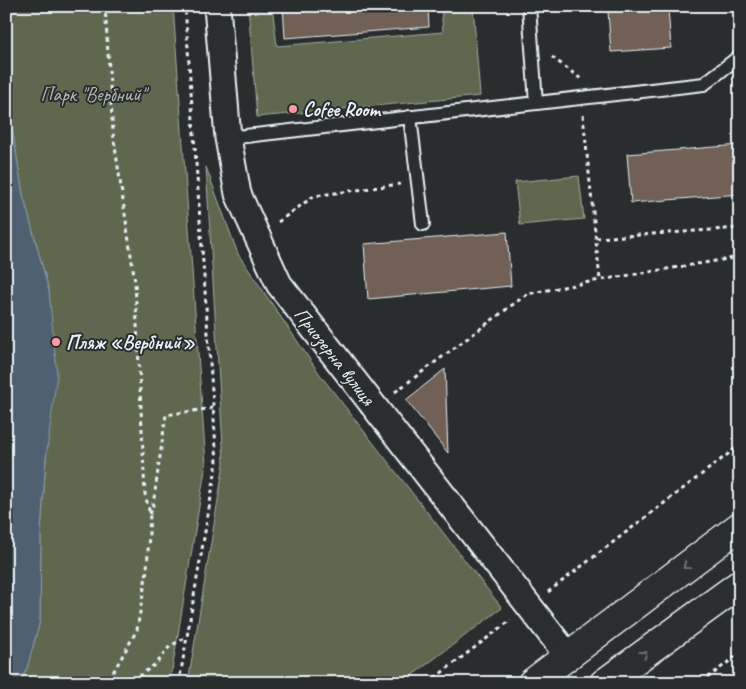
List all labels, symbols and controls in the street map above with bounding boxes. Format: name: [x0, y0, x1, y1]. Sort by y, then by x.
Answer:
park label: Парк "Вербний": [40, 82, 150, 107]
place label: Cofee Room: [303, 97, 381, 122]
marker: Cofee Room: [287, 103, 299, 115]
street label: Приозерна вулиця: [289, 302, 381, 411]
place label: Пляж «Вербний»: [66, 330, 196, 355]
marker: Пляж «Вербний»: [50, 336, 62, 348]
one-way arrow: [683, 561, 692, 569]
one-way arrow: [638, 651, 648, 660]

